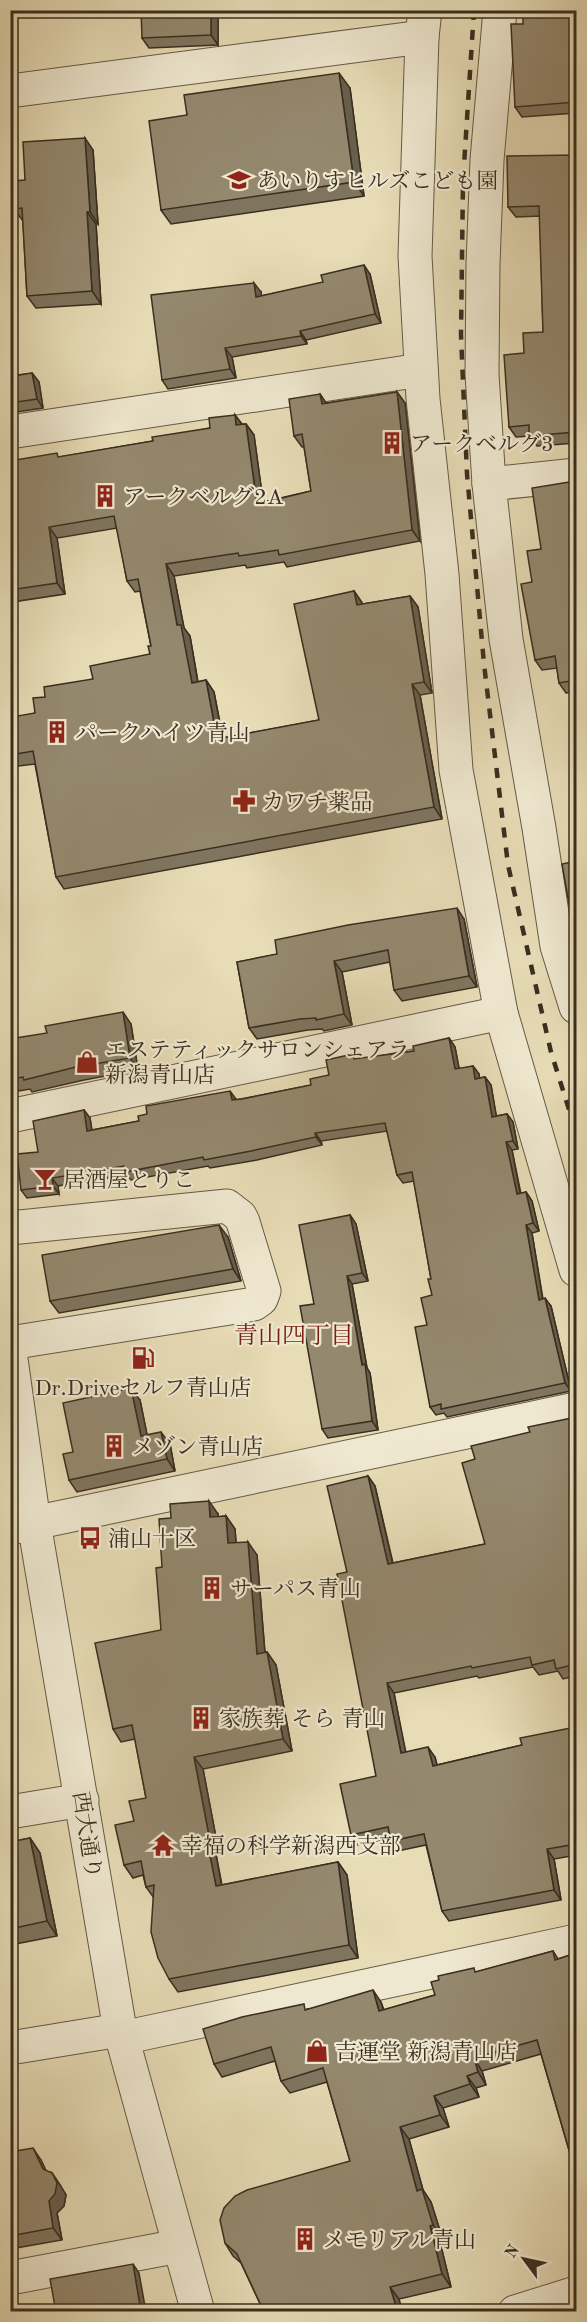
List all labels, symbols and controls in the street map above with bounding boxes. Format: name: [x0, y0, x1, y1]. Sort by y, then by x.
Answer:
school or university icon: あいりすヒルズこども園: [226, 167, 252, 193]
place label: あいりすヒルズこども園: [257, 169, 498, 193]
building icon: アークベルグ3: [379, 430, 405, 456]
place label: アークベルグ3: [410, 433, 554, 456]
building icon: アークベルグ2A: [92, 483, 118, 509]
place label: アークベルグ2A: [123, 486, 284, 509]
building icon: パークハイツ青山: [44, 719, 70, 745]
place label: パークハイツ青山: [75, 721, 250, 745]
pharmacy icon: カワチ薬品: [231, 788, 257, 814]
place label: カワチ薬品: [262, 790, 372, 814]
place label: エステティックサロンシェアラ 新潟青山店: [105, 1040, 410, 1087]
shop icon: エステティックサロンシェアラ 新潟青山店: [74, 1049, 100, 1075]
bar icon: 居酒屋とりこ: [32, 1166, 58, 1192]
place label: 居酒屋とりこ: [63, 1168, 195, 1192]
district label: 青山四丁目: [234, 1322, 354, 1349]
fuel station icon: Dr.Driveセルフ青山店: [130, 1345, 156, 1371]
place label: Dr.Driveセルフ青山店: [34, 1376, 252, 1400]
building icon: メゾン青山店: [101, 1433, 127, 1459]
place label: メゾン青山店: [132, 1435, 263, 1459]
bus stop icon: 浦山十区: [77, 1525, 103, 1551]
place label: 浦山十区: [108, 1527, 196, 1551]
building icon: サーパス青山: [199, 1575, 225, 1601]
place label: サーパス青山: [230, 1577, 361, 1601]
building icon: 家族葬 そら 青山: [188, 1705, 214, 1731]
place label: 家族葬 そら 青山: [219, 1707, 385, 1731]
street label: 西大通り: [68, 1790, 106, 1880]
temple icon: 幸福の科学新潟西支部: [150, 1832, 176, 1858]
place label: 幸福の科学新潟西支部: [181, 1834, 401, 1858]
shop icon: 吉運堂 新潟青山店: [304, 2038, 330, 2064]
place label: 吉運堂 新潟青山店: [335, 2040, 517, 2064]
building icon: メモリアル青山: [292, 2226, 318, 2252]
place label: メモリアル青山: [323, 2228, 476, 2252]
north arrow: [494, 2229, 554, 2289]
text: N: [503, 2242, 524, 2261]

